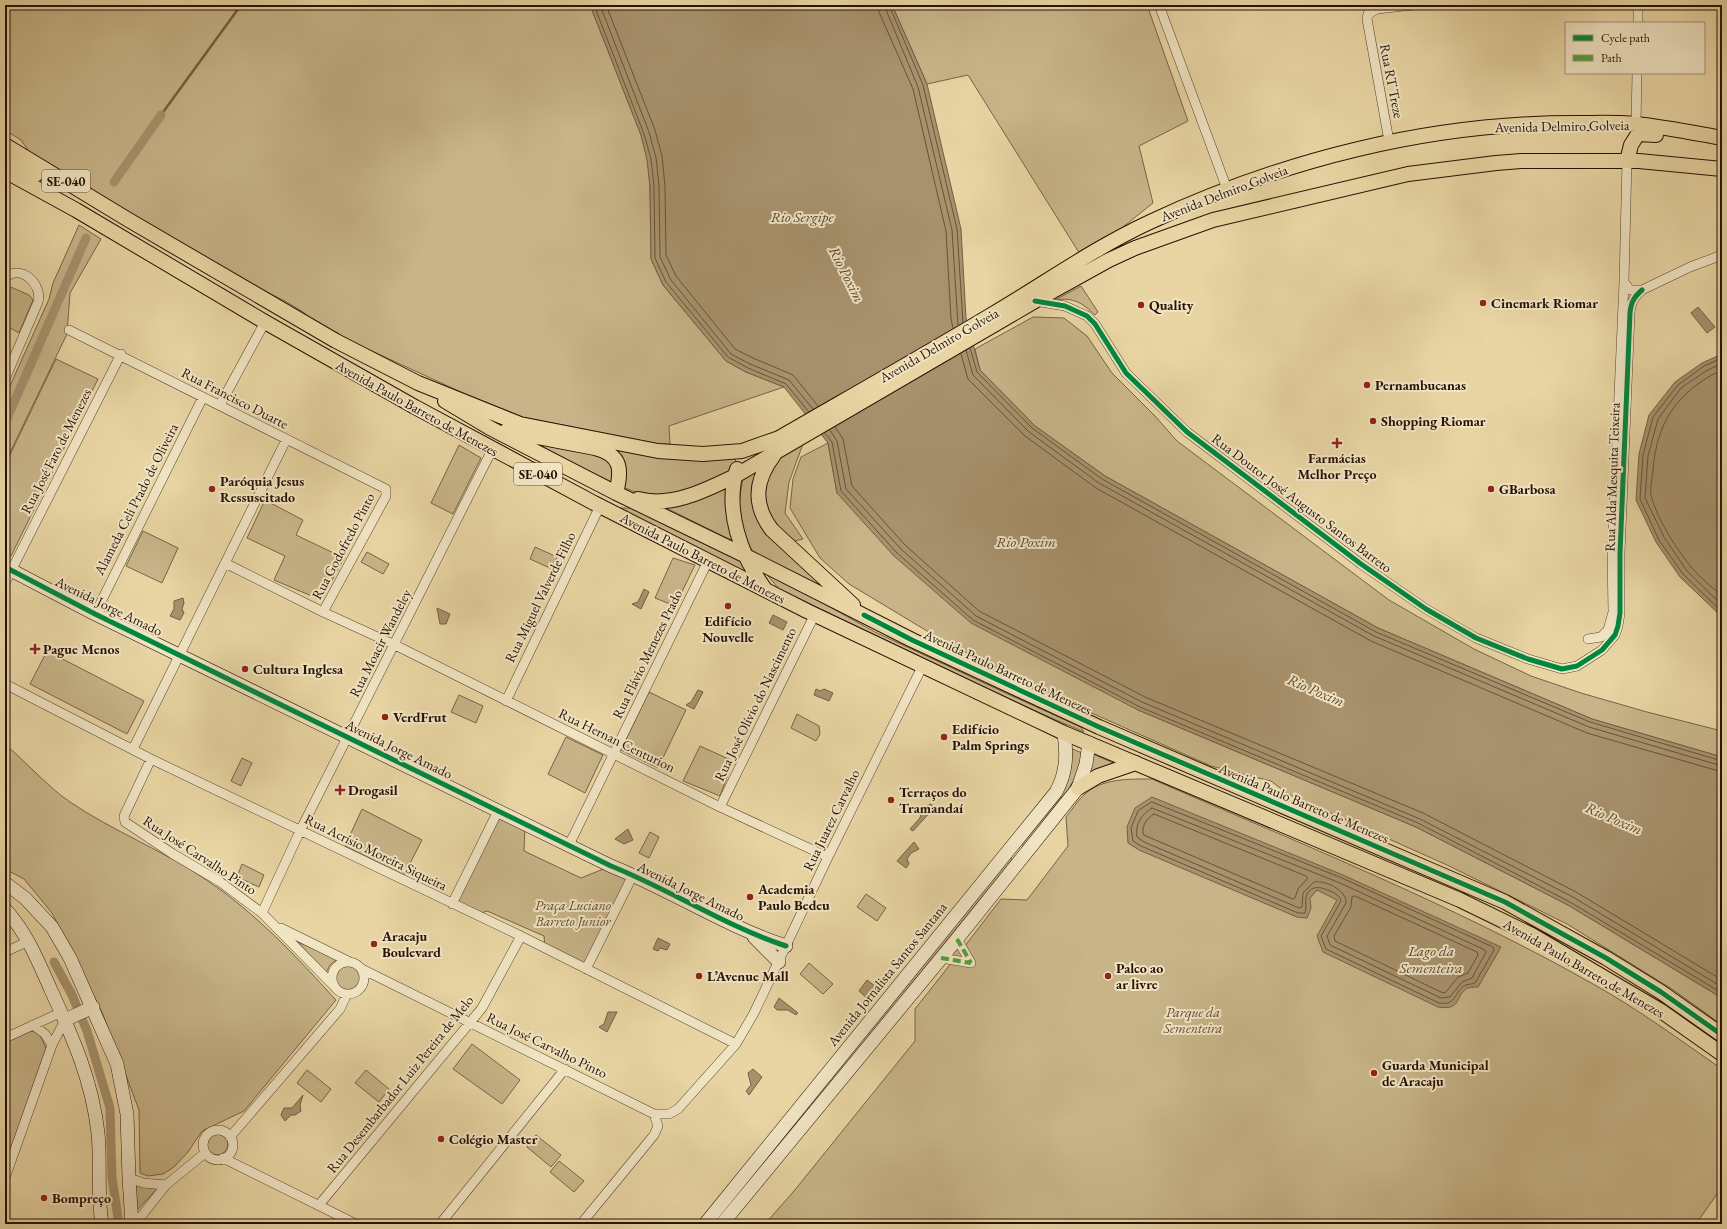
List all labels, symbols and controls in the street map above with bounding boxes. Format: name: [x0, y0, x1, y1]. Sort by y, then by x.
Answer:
legend: [1565, 22, 1705, 74]
text: Cycle path: [1601, 30, 1650, 46]
street label: Rua RT Treze: [1376, 42, 1408, 120]
text: Path: [1601, 50, 1622, 66]
street label: Avenida Delmiro Golveia: [1493, 116, 1630, 136]
street label: Avenida Delmiro Golveia: [1157, 160, 1291, 226]
road number: SE-040: [42, 170, 90, 192]
water label: Rio Sergipe: [770, 207, 834, 226]
water label: Rio Poxim: [825, 243, 869, 305]
place label: Cinemark Riomar: [1491, 294, 1598, 312]
place label: Quality: [1149, 296, 1194, 314]
marker: Cinemark Riomar: [1478, 298, 1488, 308]
marker: Quality: [1136, 300, 1146, 310]
street label: Avenida Delmiro Golveia: [875, 303, 1002, 387]
street label: Avenida Paulo Barreto de Menezes: [332, 355, 502, 461]
street label: Rua Francisco Duarte: [179, 363, 292, 433]
place label: Pernambucanas: [1375, 376, 1466, 394]
marker: Pernambucanas: [1362, 380, 1372, 390]
street label: Rua José Faro de Menezes: [17, 385, 96, 517]
street label: Rua Alda Mesquita Teixeira: [1600, 402, 1624, 552]
place label: Shopping Riomar: [1381, 412, 1486, 430]
marker: Shopping Riomar: [1368, 416, 1378, 426]
street label: Alameda Celi Prado de Oliveira: [89, 420, 182, 579]
street label: Rua Doutor José Augusto Santos Barreto: [1208, 429, 1396, 577]
marker: Farmácias Melhor Preço: [1332, 438, 1342, 448]
place label: Farmácias Melhor Preço: [1297, 449, 1377, 483]
road number: SE-040: [514, 463, 562, 485]
place label: Paróquia Jesus Ressuscitado: [220, 472, 304, 506]
place label: GBarbosa: [1499, 480, 1556, 498]
marker: Paróquia Jesus Ressuscitado: [207, 484, 217, 494]
marker: GBarbosa: [1486, 484, 1496, 494]
street label: Rua Godofredo Pinto: [307, 490, 379, 602]
street label: Avenida Paulo Barreto de Menezes: [616, 508, 789, 608]
street label: Rua Miguel Valverde Filho: [501, 529, 580, 665]
water label: Rio Poxim: [996, 532, 1056, 551]
street label: Avenida Jorge Amado: [52, 572, 166, 640]
street label: Rua Moacir Wandeley: [345, 585, 415, 700]
street label: Rua Flávio Menezes Prado: [608, 586, 686, 722]
marker: Edifício Nouvelle: [723, 601, 733, 611]
place label: Edifício Nouvelle: [702, 612, 754, 646]
street label: Rua José Olívio do Nascimento: [710, 624, 800, 784]
street label: Avenida Paulo Barreto de Menezes: [920, 625, 1095, 719]
place label: Pague Menos: [43, 640, 120, 658]
marker: Pague Menos: [30, 644, 40, 654]
place label: Cultura Inglesa: [253, 660, 344, 678]
marker: Cultura Inglesa: [240, 664, 250, 674]
water label: Rio Poxim: [1285, 670, 1347, 711]
street label: Rua Hernan Centurion: [556, 704, 679, 776]
place label: VerdFrut: [393, 708, 447, 726]
marker: VerdFrut: [380, 712, 390, 722]
street label: Avenida Jorge Amado: [342, 715, 456, 783]
place label: Edifício Palm Springs: [952, 720, 1029, 754]
marker: Edifício Palm Springs: [939, 732, 949, 742]
street label: Avenida Paulo Barreto de Menezes: [1215, 759, 1392, 847]
street label: Rua Juarez Carvalho: [799, 766, 863, 874]
place label: Drogasil: [348, 781, 398, 799]
place label: Terraços do Tramandaí: [899, 783, 967, 817]
marker: Drogasil: [335, 785, 345, 795]
marker: Terraços do Tramandaí: [886, 795, 896, 805]
water label: Rio Poxim: [1583, 798, 1645, 839]
street label: Rua Acrísio Moreira Siqueira: [302, 810, 451, 895]
street label: Rua José Carvalho Pinto: [140, 811, 260, 899]
street label: Avenida Jorge Amado: [634, 857, 748, 925]
place label: Academia Paulo Bedeu: [757, 880, 830, 914]
marker: Academia Paulo Bedeu: [745, 892, 755, 902]
park label: Praça Luciano Barreto Junior: [534, 896, 612, 930]
street label: Avenida Jornalista Santos Santana: [823, 898, 951, 1050]
street label: Avenida Paulo Barreto de Menezes: [1499, 914, 1668, 1022]
place label: Aracaju Boulevard: [381, 927, 441, 961]
marker: Aracaju Boulevard: [369, 939, 379, 949]
water label: Lago da Sementeira: [1398, 941, 1463, 977]
place label: Palco ao ar livre: [1116, 959, 1163, 993]
place label: L’Avenue Mall: [707, 967, 789, 985]
marker: L’Avenue Mall: [694, 971, 704, 981]
marker: Palco ao ar livre: [1103, 971, 1113, 981]
street label: Rua Desembarbador Luiz Pereira de Melo: [323, 991, 477, 1176]
park label: Parque da Sementeira: [1163, 1003, 1223, 1037]
street label: Rua José Carvalho Pinto: [484, 1008, 610, 1082]
place label: Guarda Municipal de Aracaju: [1382, 1056, 1489, 1090]
marker: Guarda Municipal de Aracaju: [1369, 1068, 1379, 1078]
place label: Colégio Master: [449, 1130, 538, 1148]
marker: Colégio Master: [436, 1134, 446, 1144]
place label: Bompreço: [52, 1189, 111, 1207]
marker: Bompreço: [39, 1193, 49, 1203]

